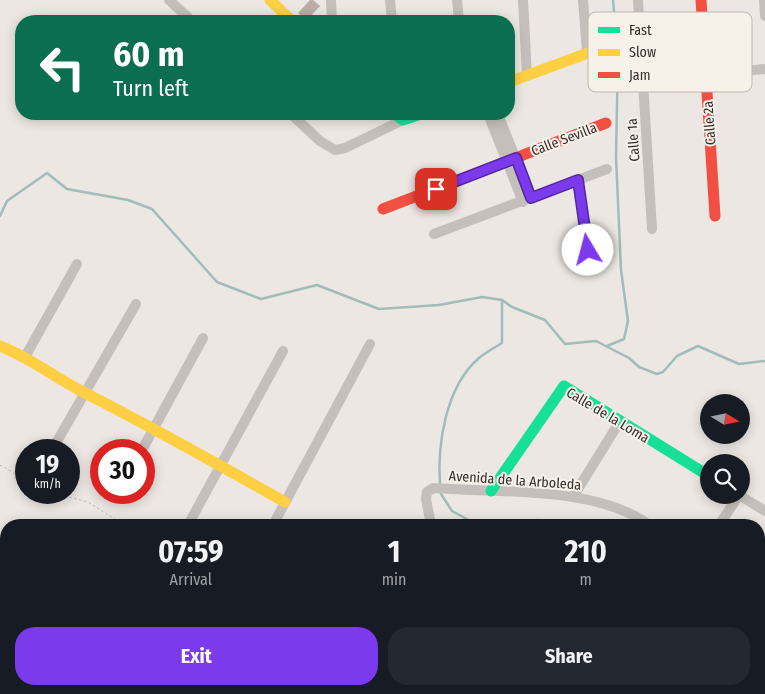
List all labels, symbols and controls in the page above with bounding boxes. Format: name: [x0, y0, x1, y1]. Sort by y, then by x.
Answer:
legend: [588, 12, 752, 92]
text: Fast: [629, 22, 652, 39]
text: 60 m: [113, 33, 184, 75]
icon: left: [30, 35, 95, 100]
text: Slow: [629, 44, 656, 61]
text: Jam: [629, 67, 650, 84]
text: Turn left: [113, 75, 189, 102]
street label: Calle 2a: [699, 100, 720, 146]
street label: Calle 1a: [623, 118, 643, 162]
street label: Calle Sevilla: [529, 119, 600, 160]
pin: [415, 168, 457, 210]
icon: arrive: [422, 175, 450, 203]
position arrow: [561, 223, 613, 275]
street label: Calle de la Loma: [563, 384, 652, 447]
north arrow: [700, 394, 750, 444]
map controls: [700, 394, 750, 504]
speed limit sign: 30: [90, 439, 155, 504]
text: 19: [36, 450, 59, 480]
button: search: [700, 454, 750, 504]
street label: Avenida de la Arboleda: [448, 467, 582, 494]
text: km/h: [34, 477, 61, 491]
text: 07:59: [158, 534, 224, 570]
text: 1: [388, 534, 400, 570]
text: 210: [564, 534, 607, 570]
text: Arrival: [170, 570, 212, 589]
text: min: [382, 570, 406, 589]
text: m: [580, 570, 592, 589]
button: Exit: [15, 627, 378, 685]
button: Share: [388, 627, 750, 685]

